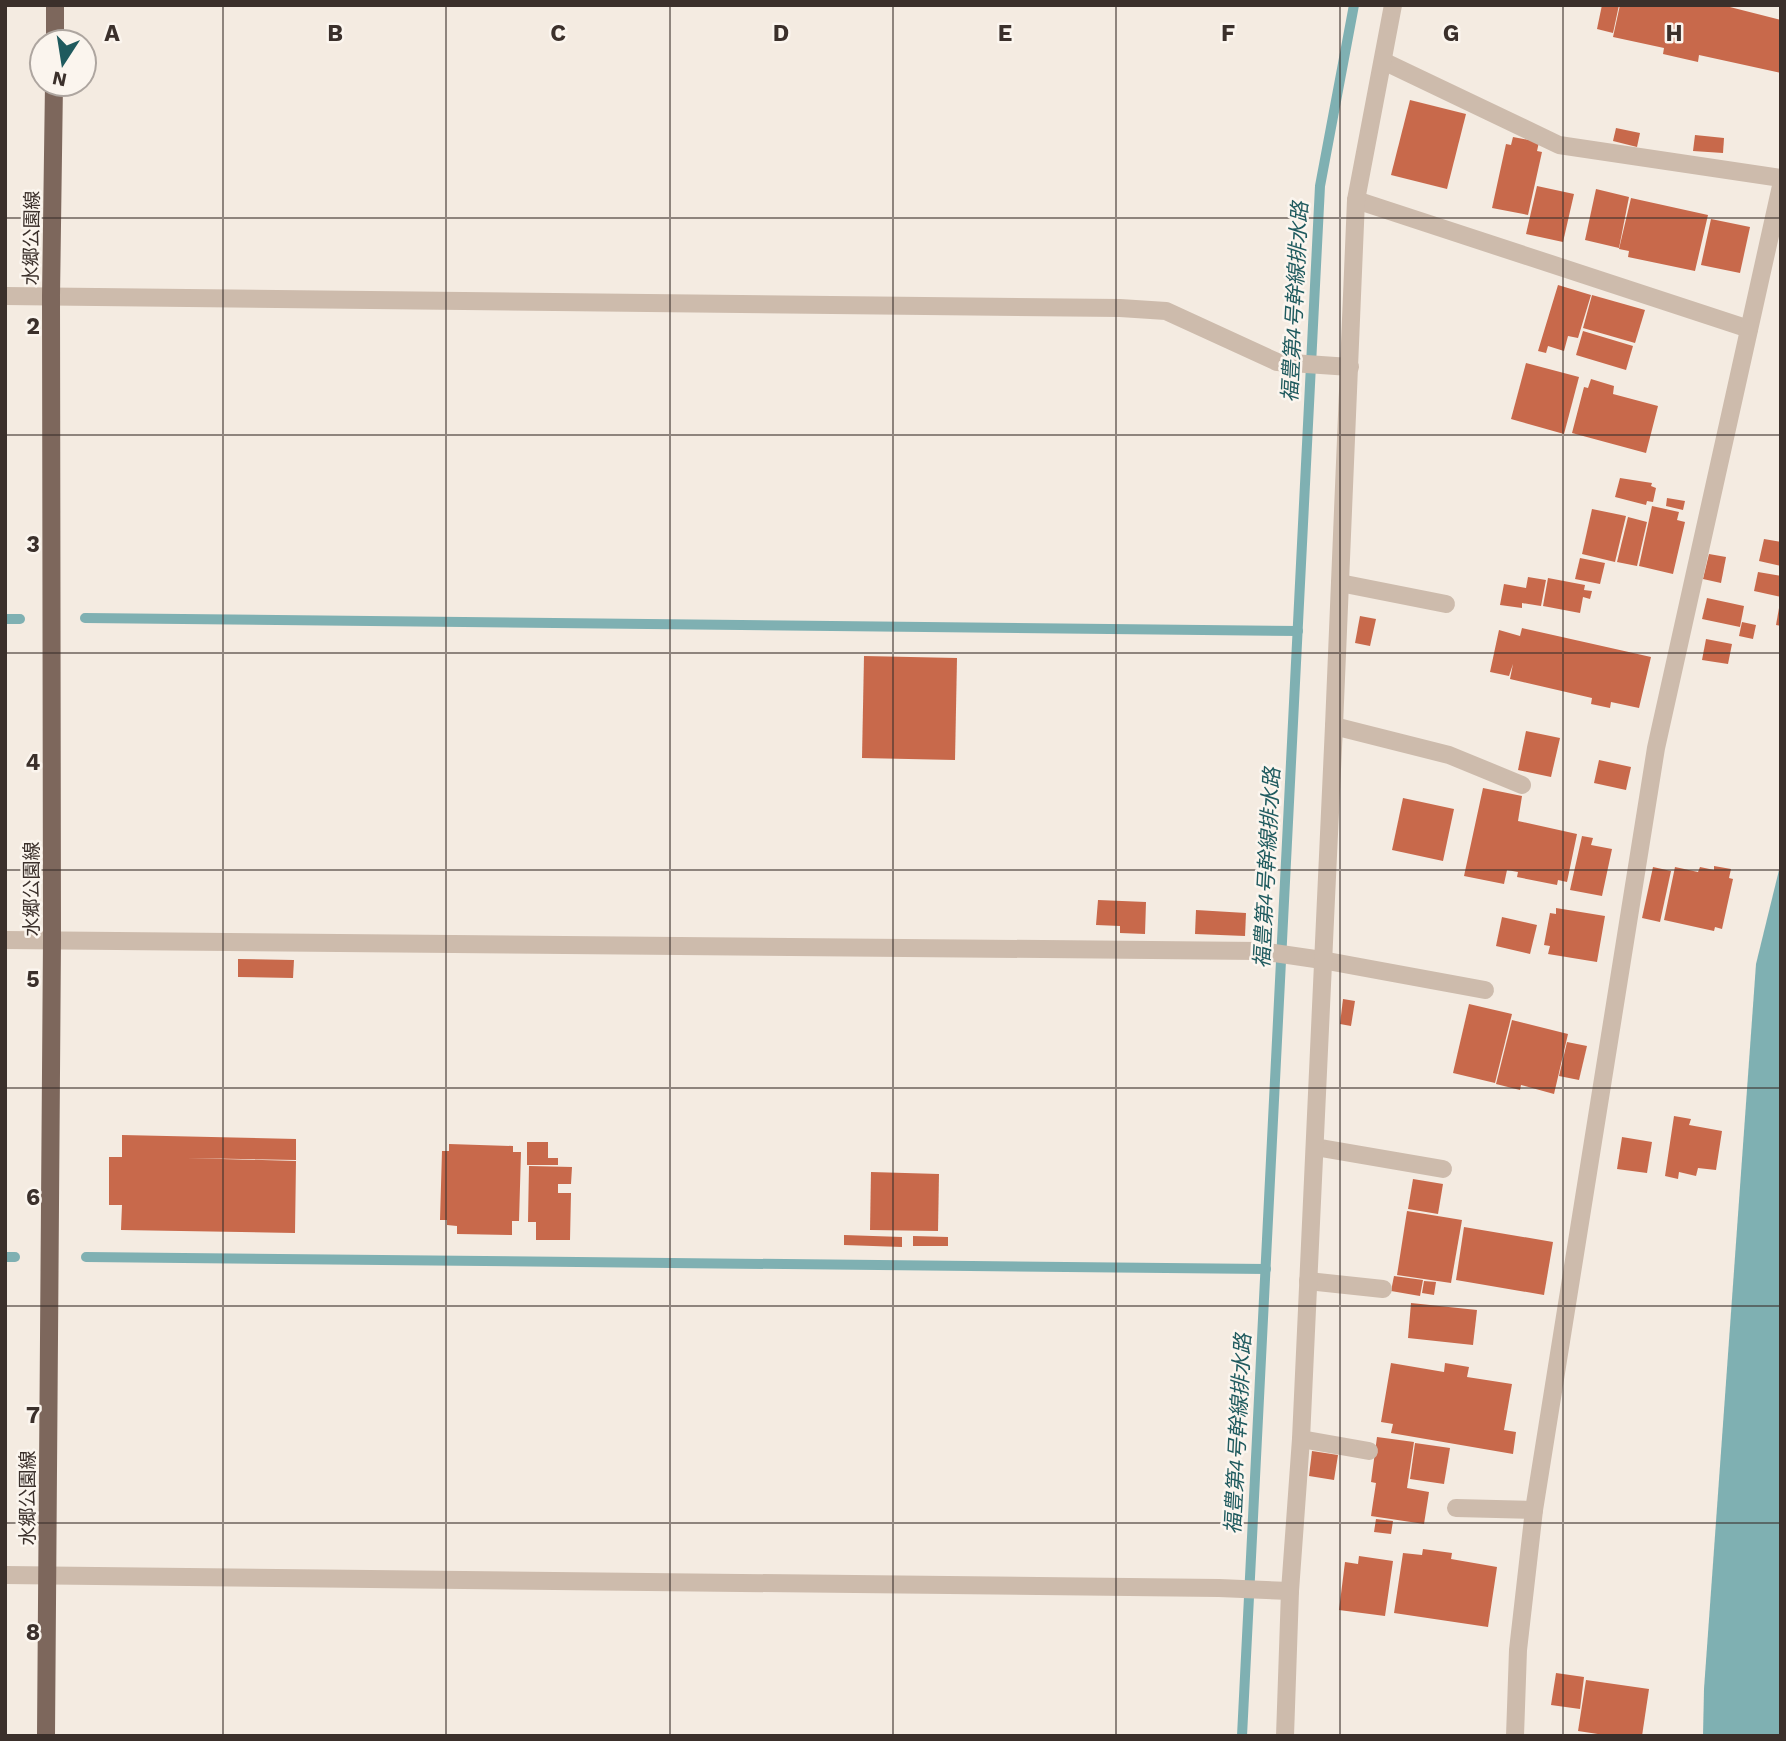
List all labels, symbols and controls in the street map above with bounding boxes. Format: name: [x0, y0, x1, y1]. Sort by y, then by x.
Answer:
text: A: [104, 20, 120, 47]
text: B: [327, 20, 343, 47]
text: C: [550, 20, 566, 47]
text: D: [773, 20, 789, 47]
text: E: [998, 20, 1012, 47]
text: F: [1221, 20, 1235, 47]
text: G: [1443, 20, 1459, 47]
text: H: [1665, 20, 1683, 47]
north arrow: [28, 28, 98, 98]
text: N: [50, 66, 69, 92]
street label: 水郷公園線: [19, 190, 44, 286]
water label: 福豊第4号幹線排水路: [1277, 199, 1312, 403]
text: 2: [26, 313, 40, 340]
text: 3: [26, 531, 40, 558]
text: 4: [26, 749, 41, 776]
water label: 福豊第4号幹線排水路: [1249, 765, 1284, 969]
street label: 水郷公園線: [20, 841, 43, 937]
text: 5: [26, 966, 40, 993]
text: 6: [26, 1184, 40, 1211]
water label: 福豊第4号幹線排水路: [1220, 1331, 1255, 1535]
text: 7: [26, 1402, 40, 1429]
street label: 水郷公園線: [16, 1450, 39, 1546]
text: 8: [26, 1619, 40, 1646]

